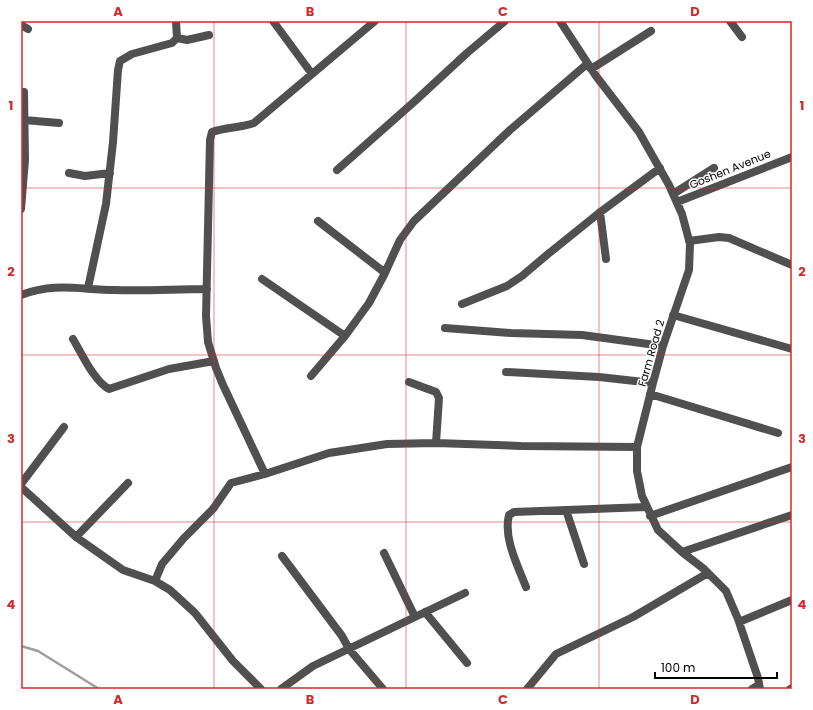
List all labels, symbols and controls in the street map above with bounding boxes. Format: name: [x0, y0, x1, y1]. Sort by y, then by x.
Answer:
text: A: [113, 2, 123, 21]
text: B: [306, 2, 315, 21]
text: C: [498, 2, 508, 21]
text: D: [690, 2, 700, 21]
text: 1: [9, 96, 13, 115]
text: 1: [800, 96, 804, 115]
street label: Goshen Avenue: [687, 145, 773, 193]
text: 2: [7, 262, 15, 281]
text: 2: [798, 262, 806, 281]
street label: Farm Road 2: [634, 318, 668, 388]
text: 3: [7, 429, 15, 448]
text: 3: [798, 429, 806, 448]
text: 4: [7, 595, 16, 614]
text: 4: [798, 595, 807, 614]
scale bar: [655, 654, 777, 680]
text: 100 m: [661, 659, 695, 676]
text: A: [113, 690, 123, 709]
text: B: [306, 690, 315, 709]
text: C: [498, 690, 508, 709]
text: D: [690, 690, 700, 709]

